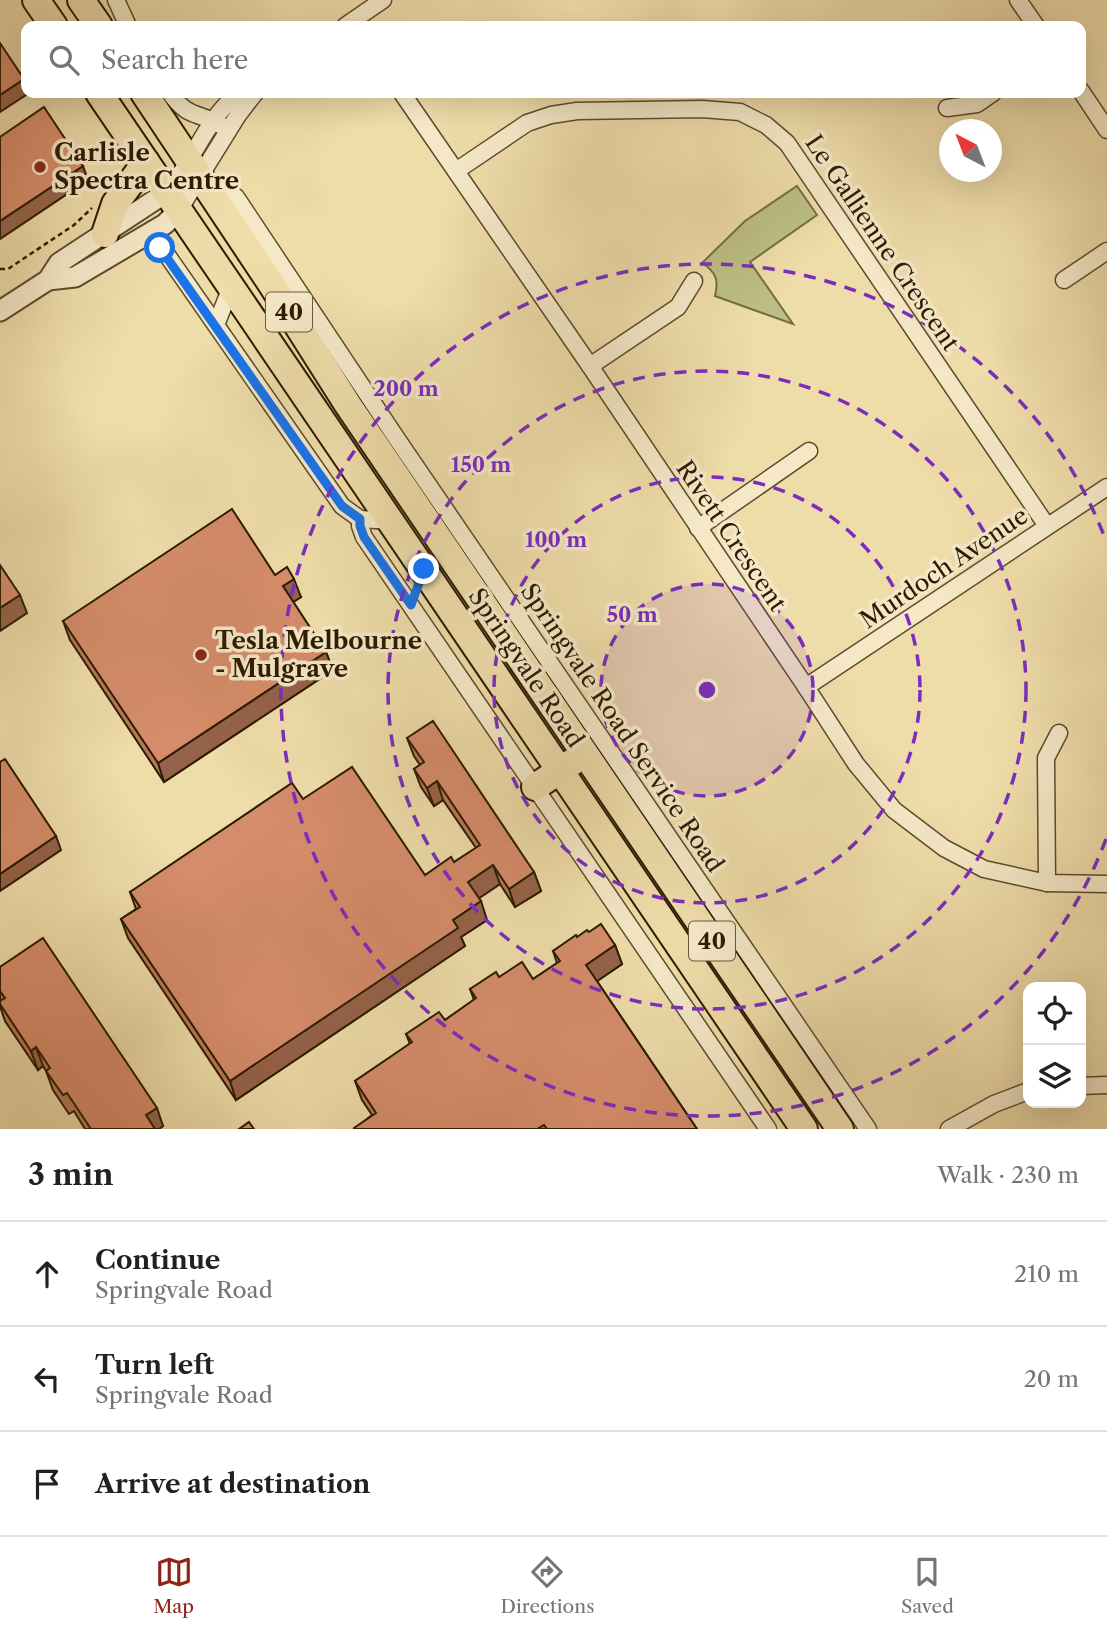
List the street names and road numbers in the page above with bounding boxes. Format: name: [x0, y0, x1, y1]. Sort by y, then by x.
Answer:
street label: Le Gallienne Crescent: [799, 129, 966, 357]
road number: 40: [266, 292, 312, 332]
street label: Rivett Crescent: [670, 455, 793, 617]
street label: Murdoch Avenue: [854, 501, 1033, 634]
street label: Springvale Road Service Road: [515, 578, 730, 878]
street label: Springvale Road: [463, 583, 591, 753]
road number: 40: [689, 922, 735, 960]

